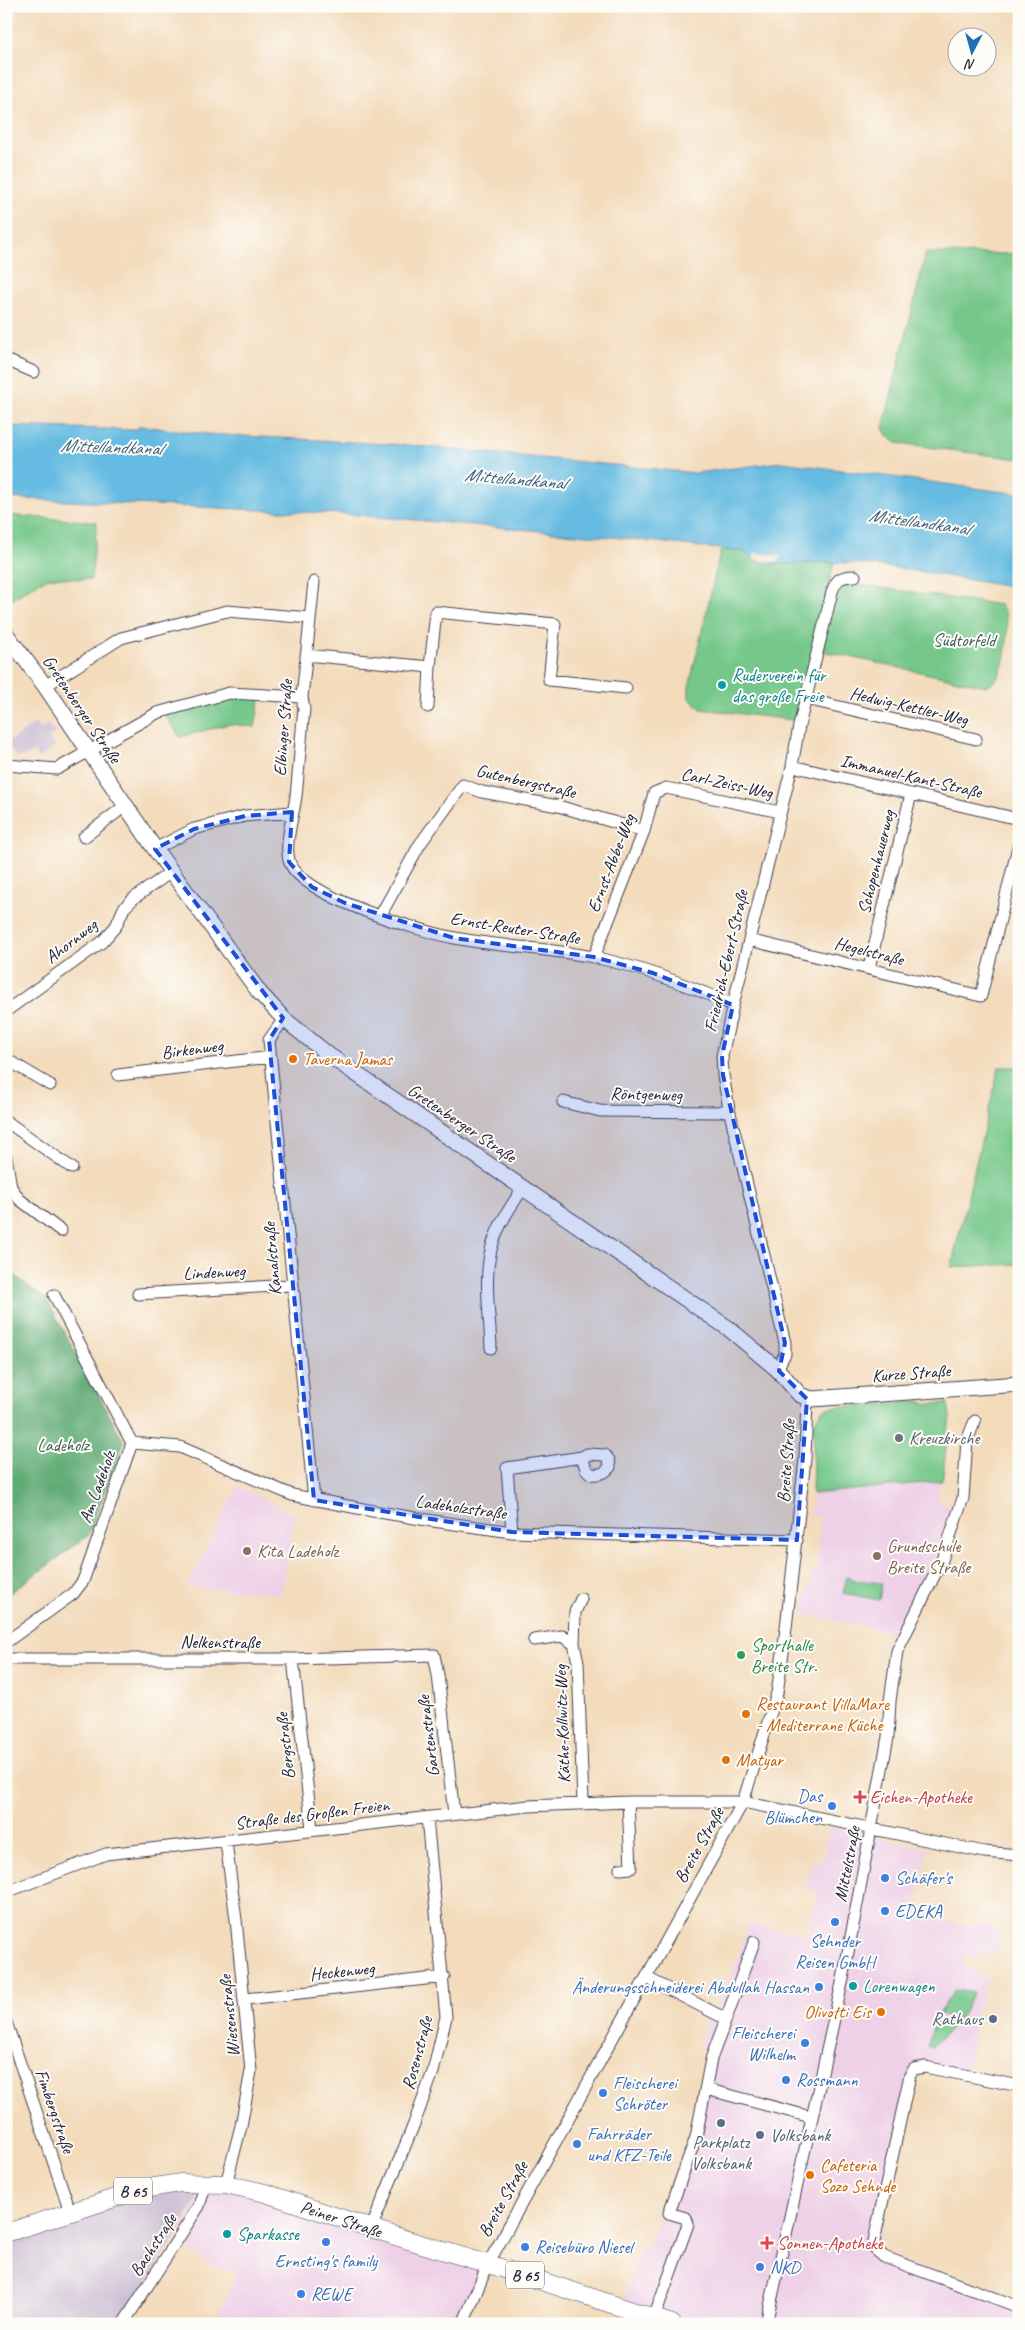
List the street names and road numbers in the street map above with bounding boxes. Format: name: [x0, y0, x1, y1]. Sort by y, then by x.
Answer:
street label: Gretenberger Straße: [38, 651, 127, 768]
street label: Elbinger Straße: [269, 678, 297, 777]
street label: Hedwig-Kettler-Weg: [848, 682, 972, 731]
street label: Immanuel-Kant-Straße: [838, 749, 985, 803]
street label: Gutenbergstraße: [474, 759, 579, 803]
street label: Carl-Zeiss-Weg: [679, 763, 776, 804]
street label: Schopenhauerweg: [852, 806, 900, 916]
street label: Ernst-Abbe-Weg: [582, 809, 640, 915]
street label: Friedrich-Ebert-Straße: [699, 887, 753, 1034]
street label: Ernst-Reuter-Straße: [449, 907, 582, 949]
street label: Ahornweg: [41, 913, 103, 968]
street label: Hegelstraße: [832, 932, 907, 970]
street label: Birkenweg: [160, 1034, 225, 1064]
street label: Gretenberger Straße: [404, 1079, 521, 1168]
street label: Röntgenweg: [610, 1082, 684, 1106]
street label: Kanalstraße: [258, 1220, 286, 1297]
street label: Lindenweg: [183, 1259, 247, 1285]
street label: Kurze Straße: [871, 1359, 952, 1387]
street label: Breite Straße: [772, 1418, 800, 1503]
street label: Am Ladeholz: [74, 1446, 121, 1526]
street label: Ladeholzstraße: [414, 1490, 509, 1524]
street label: Nelkenstraße: [180, 1631, 261, 1653]
street label: Käthe-Kollwitz-Weg: [549, 1663, 575, 1784]
street label: Gartenstraße: [412, 1693, 444, 1778]
street label: Bergstraße: [270, 1710, 299, 1780]
street label: Straße des Großen Freien: [234, 1794, 391, 1834]
street label: Breite Straße: [669, 1802, 729, 1887]
street label: Mittelstraße: [829, 1823, 865, 1904]
street label: Heckenweg: [309, 1957, 377, 1985]
street label: Wiesenstraße: [214, 1973, 244, 2058]
street label: Rosenstraße: [397, 2013, 438, 2092]
street label: Fimbergstraße: [30, 2066, 80, 2157]
street label: Breite Straße: [473, 2156, 533, 2241]
road number: B 65: [114, 2178, 152, 2204]
street label: Peiner Straße: [298, 2196, 385, 2243]
street label: Bachstraße: [125, 2208, 182, 2281]
road number: B 65: [506, 2262, 544, 2288]

